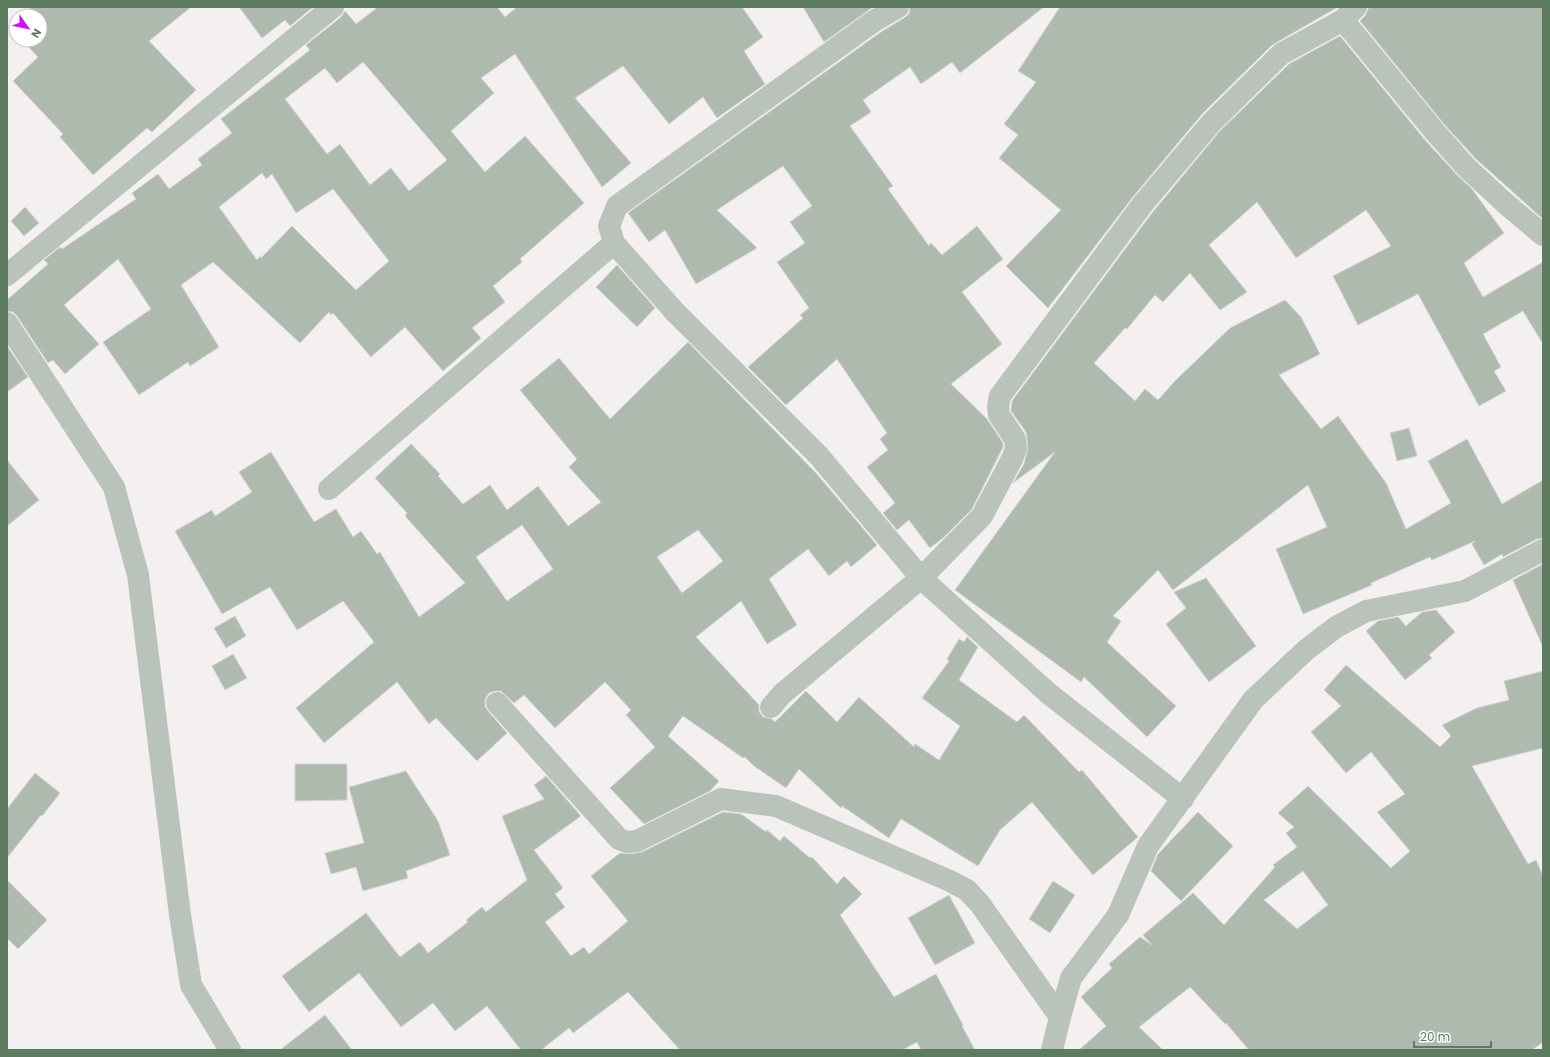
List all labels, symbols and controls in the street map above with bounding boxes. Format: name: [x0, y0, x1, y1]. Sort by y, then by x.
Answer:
north arrow: [8, 8, 48, 48]
text: N: [27, 26, 45, 41]
scale bar: [1414, 1023, 1491, 1049]
text: 20 m: [1420, 1028, 1450, 1045]

